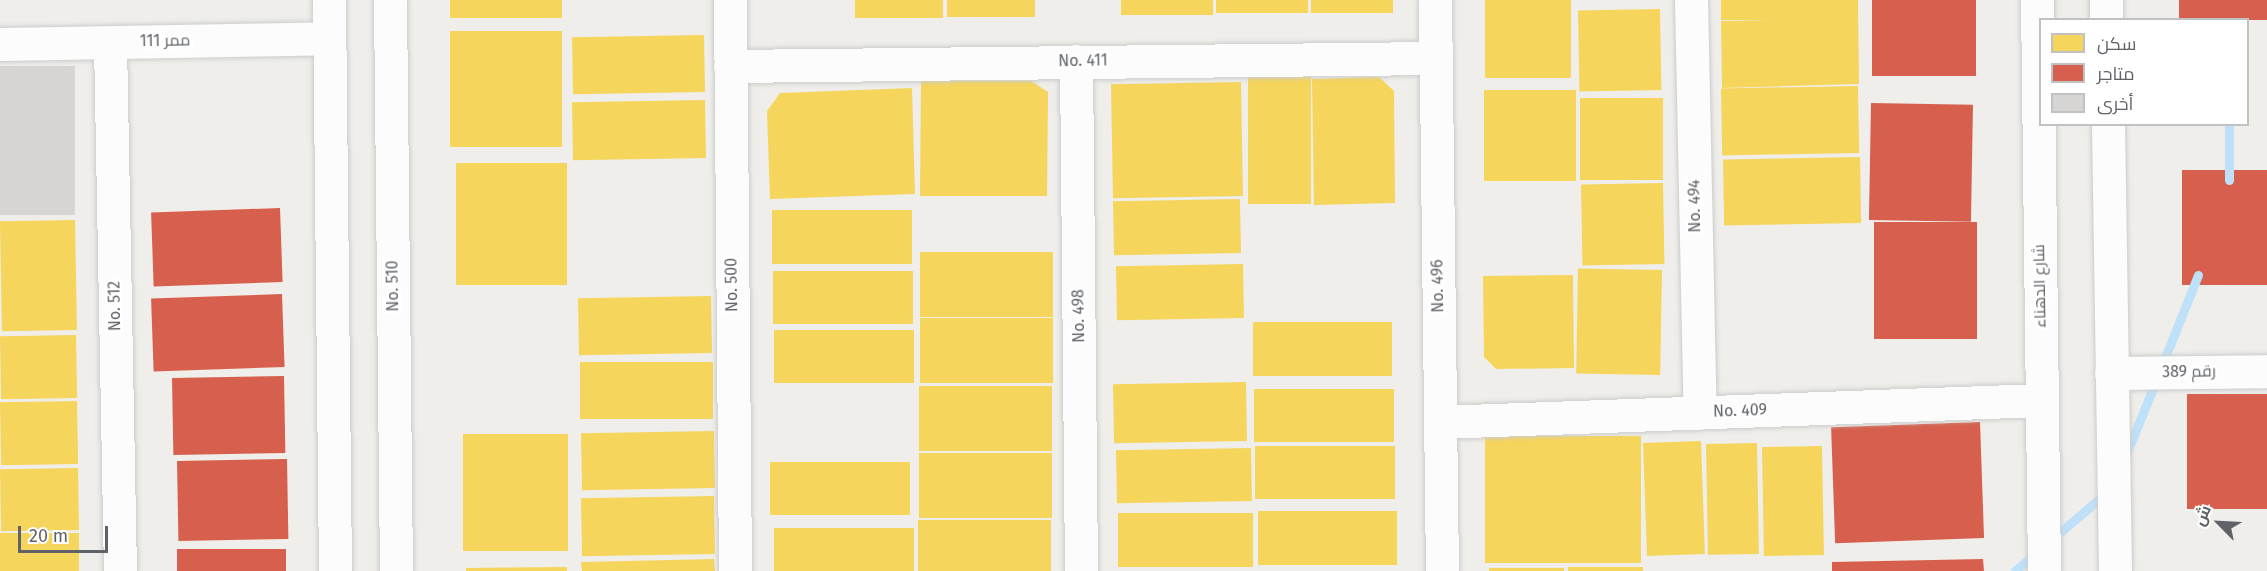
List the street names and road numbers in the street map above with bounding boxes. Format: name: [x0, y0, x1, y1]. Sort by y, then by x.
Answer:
street label: ممر 111: [140, 31, 190, 51]
street label: No. 411: [1058, 51, 1108, 71]
street label: No. 494: [1685, 179, 1705, 233]
street label: شارع الدهناء: [2030, 244, 2050, 328]
street label: No. 500: [722, 258, 742, 312]
street label: No. 496: [1428, 259, 1448, 313]
street label: No. 510: [383, 260, 403, 312]
street label: No. 512: [105, 281, 125, 331]
street label: No. 498: [1069, 289, 1089, 343]
street label: رقم 389: [2162, 362, 2216, 382]
street label: No. 409: [1713, 400, 1767, 422]

